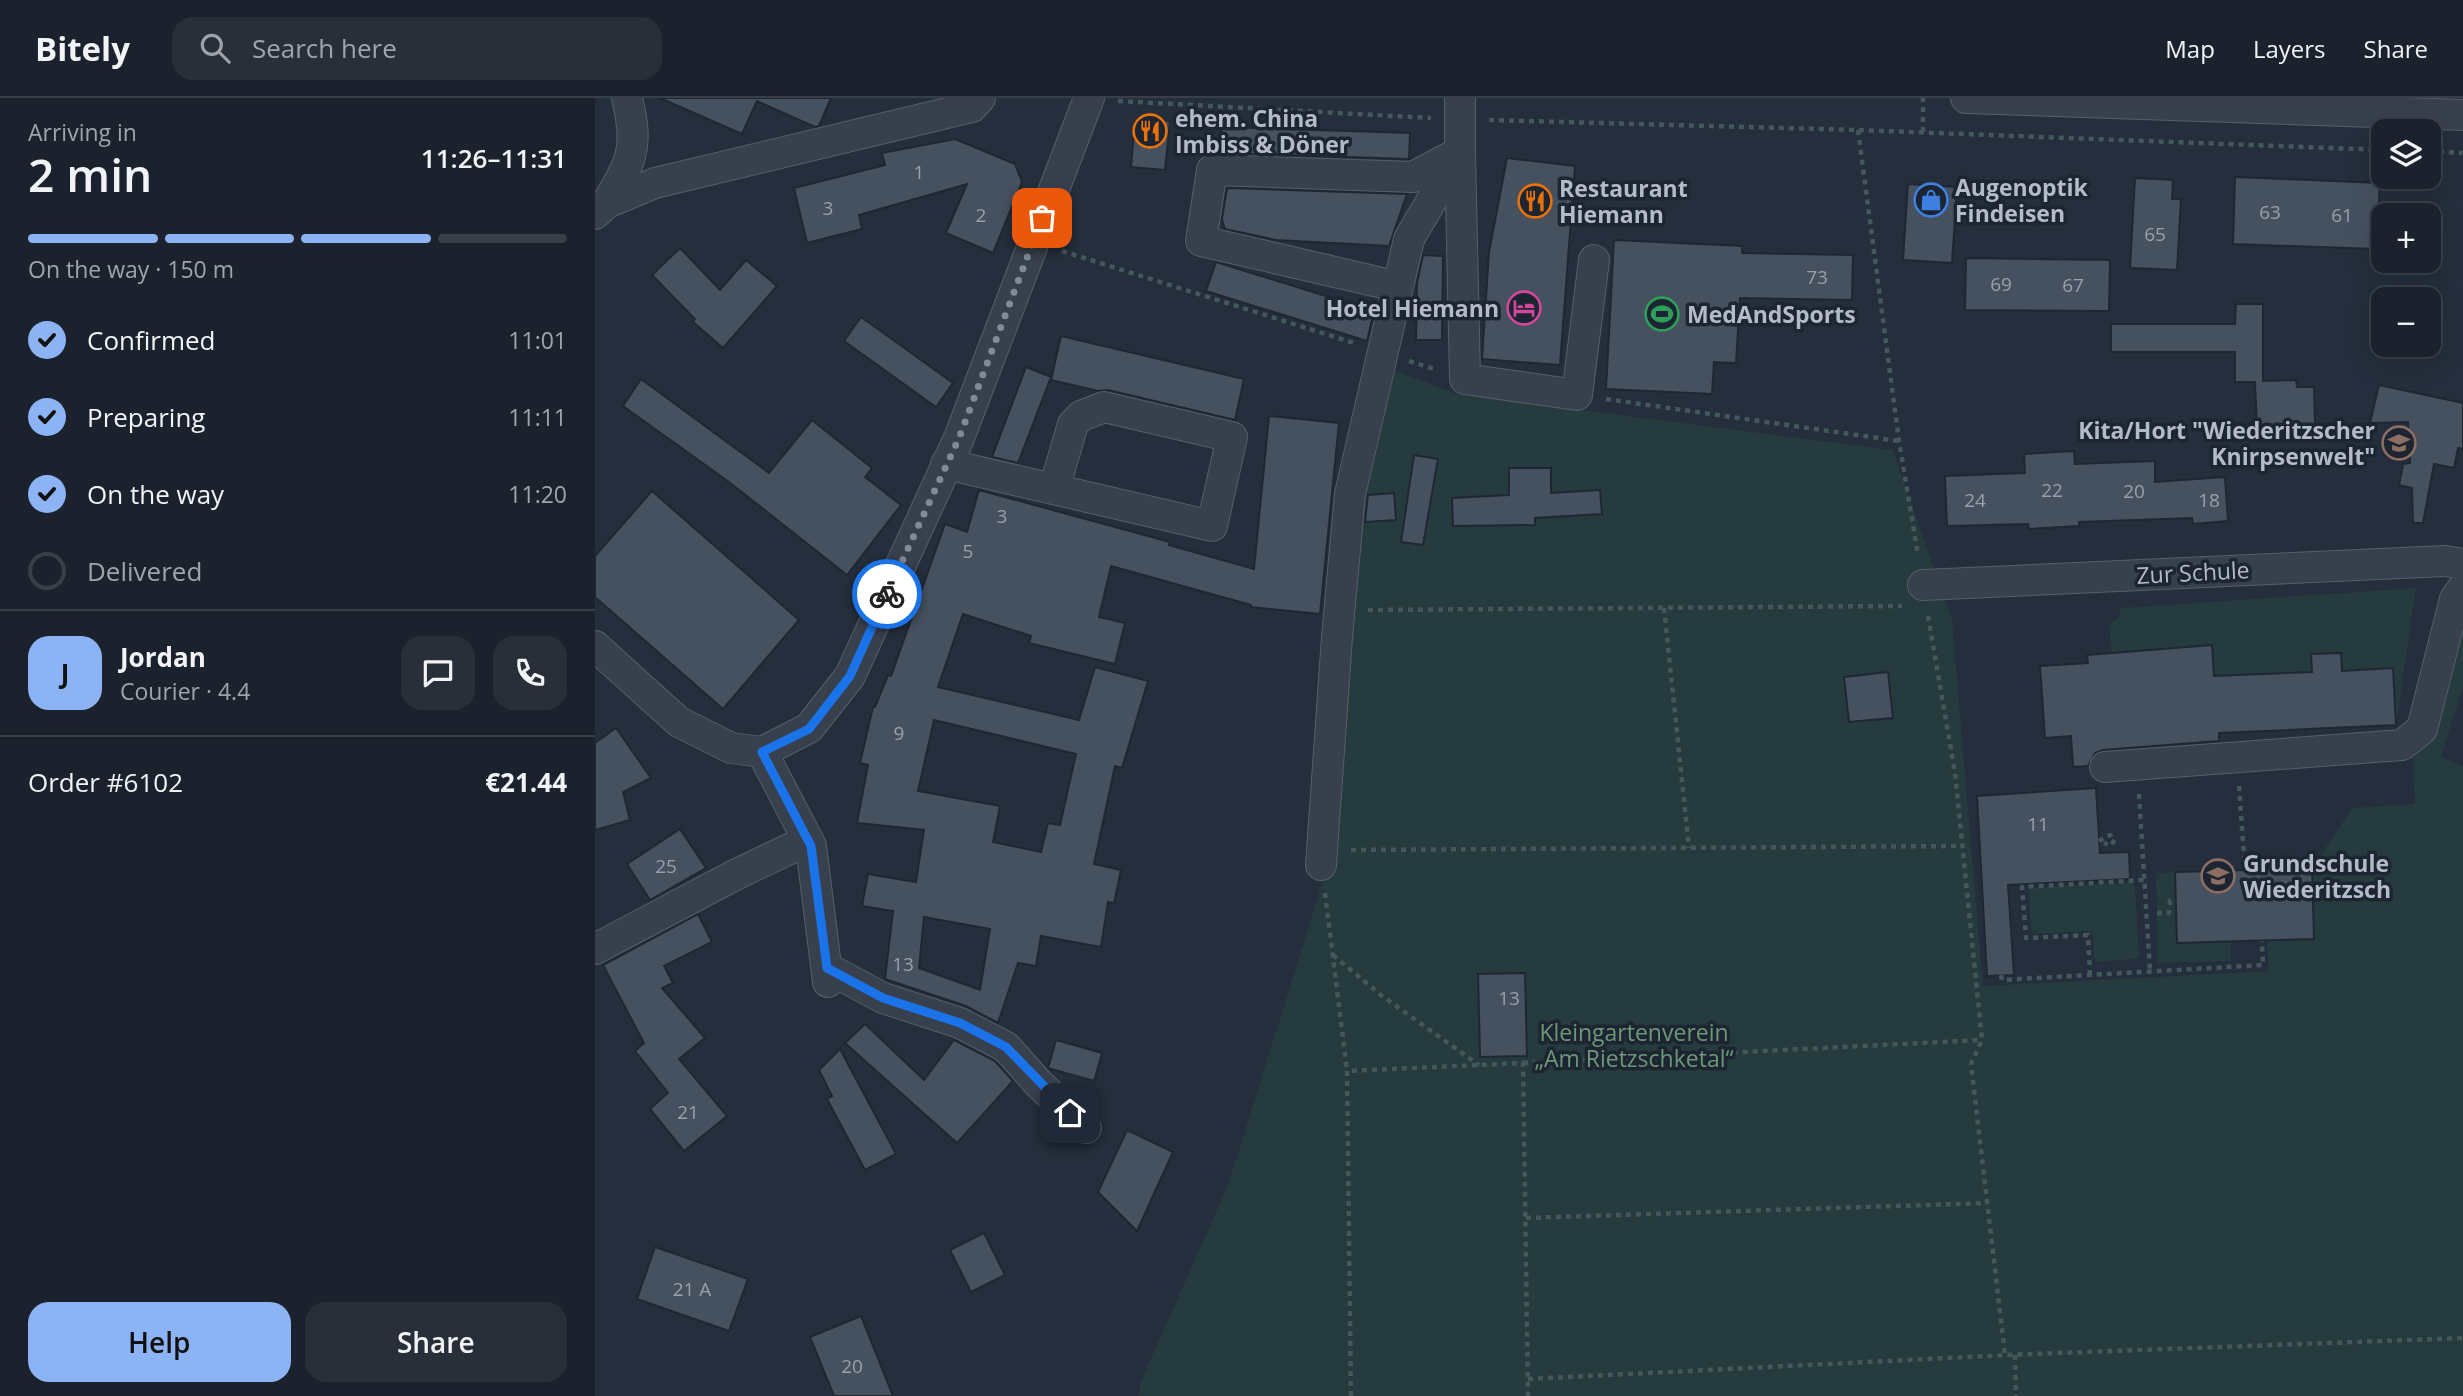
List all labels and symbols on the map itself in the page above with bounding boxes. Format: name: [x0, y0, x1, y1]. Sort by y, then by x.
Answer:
place label: ehem. China Imbiss & Döner: [1175, 102, 1349, 160]
restaurant icon: ehem. China Imbiss & Döner: [1131, 112, 1169, 150]
house number: 1: [914, 159, 924, 185]
place label: Augenoptik Findeisen: [1955, 171, 2088, 229]
place label: Restaurant Hiemann: [1559, 172, 1688, 230]
shop icon: Augenoptik Findeisen: [1912, 181, 1950, 219]
restaurant icon: Restaurant Hiemann: [1516, 182, 1554, 220]
pin: [1012, 188, 1072, 248]
house number: 3: [823, 195, 833, 221]
house number: 63: [2259, 199, 2281, 225]
house number: 2: [976, 202, 986, 228]
house number: 61: [2331, 202, 2353, 228]
house number: 65: [2144, 221, 2166, 247]
house number: 73: [1806, 264, 1828, 290]
house number: 69: [1990, 271, 2012, 297]
house number: 67: [2062, 272, 2084, 298]
hotel icon: Hotel Hiemann: [1505, 289, 1543, 327]
place label: Hotel Hiemann: [1326, 292, 1499, 324]
sports icon: MedAndSports: [1643, 295, 1681, 333]
place label: MedAndSports: [1687, 298, 1856, 330]
place label: Kita/Hort "Wiederitzscher Knirpsenwelt": [2078, 414, 2375, 472]
school or university icon: Kita/Hort "Wiederitzscher Knirpsenwelt": [2380, 424, 2418, 462]
house number: 22: [2041, 477, 2063, 503]
house number: 20: [2123, 478, 2145, 504]
house number: 24: [1964, 487, 1986, 513]
house number: 18: [2198, 487, 2220, 513]
house number: 3: [997, 503, 1007, 529]
house number: 5: [963, 538, 973, 564]
street label: Zur Schule: [2136, 553, 2250, 591]
courier: [852, 559, 922, 629]
house number: 9: [894, 720, 904, 746]
house number: 11: [2027, 811, 2049, 837]
place label: Grundschule Wiederitzsch: [2243, 847, 2391, 905]
house number: 25: [655, 853, 677, 879]
school or university icon: Grundschule Wiederitzsch: [2199, 857, 2237, 895]
house number: 13: [892, 951, 914, 977]
house number: 13: [1498, 985, 1520, 1011]
park label: Kleingartenverein „Am Rietzschketal“: [1535, 1016, 1734, 1074]
pin: [1040, 1083, 1100, 1143]
house number: 21: [677, 1099, 699, 1125]
house number: 21 A: [673, 1276, 711, 1302]
house number: 20: [841, 1353, 863, 1379]

